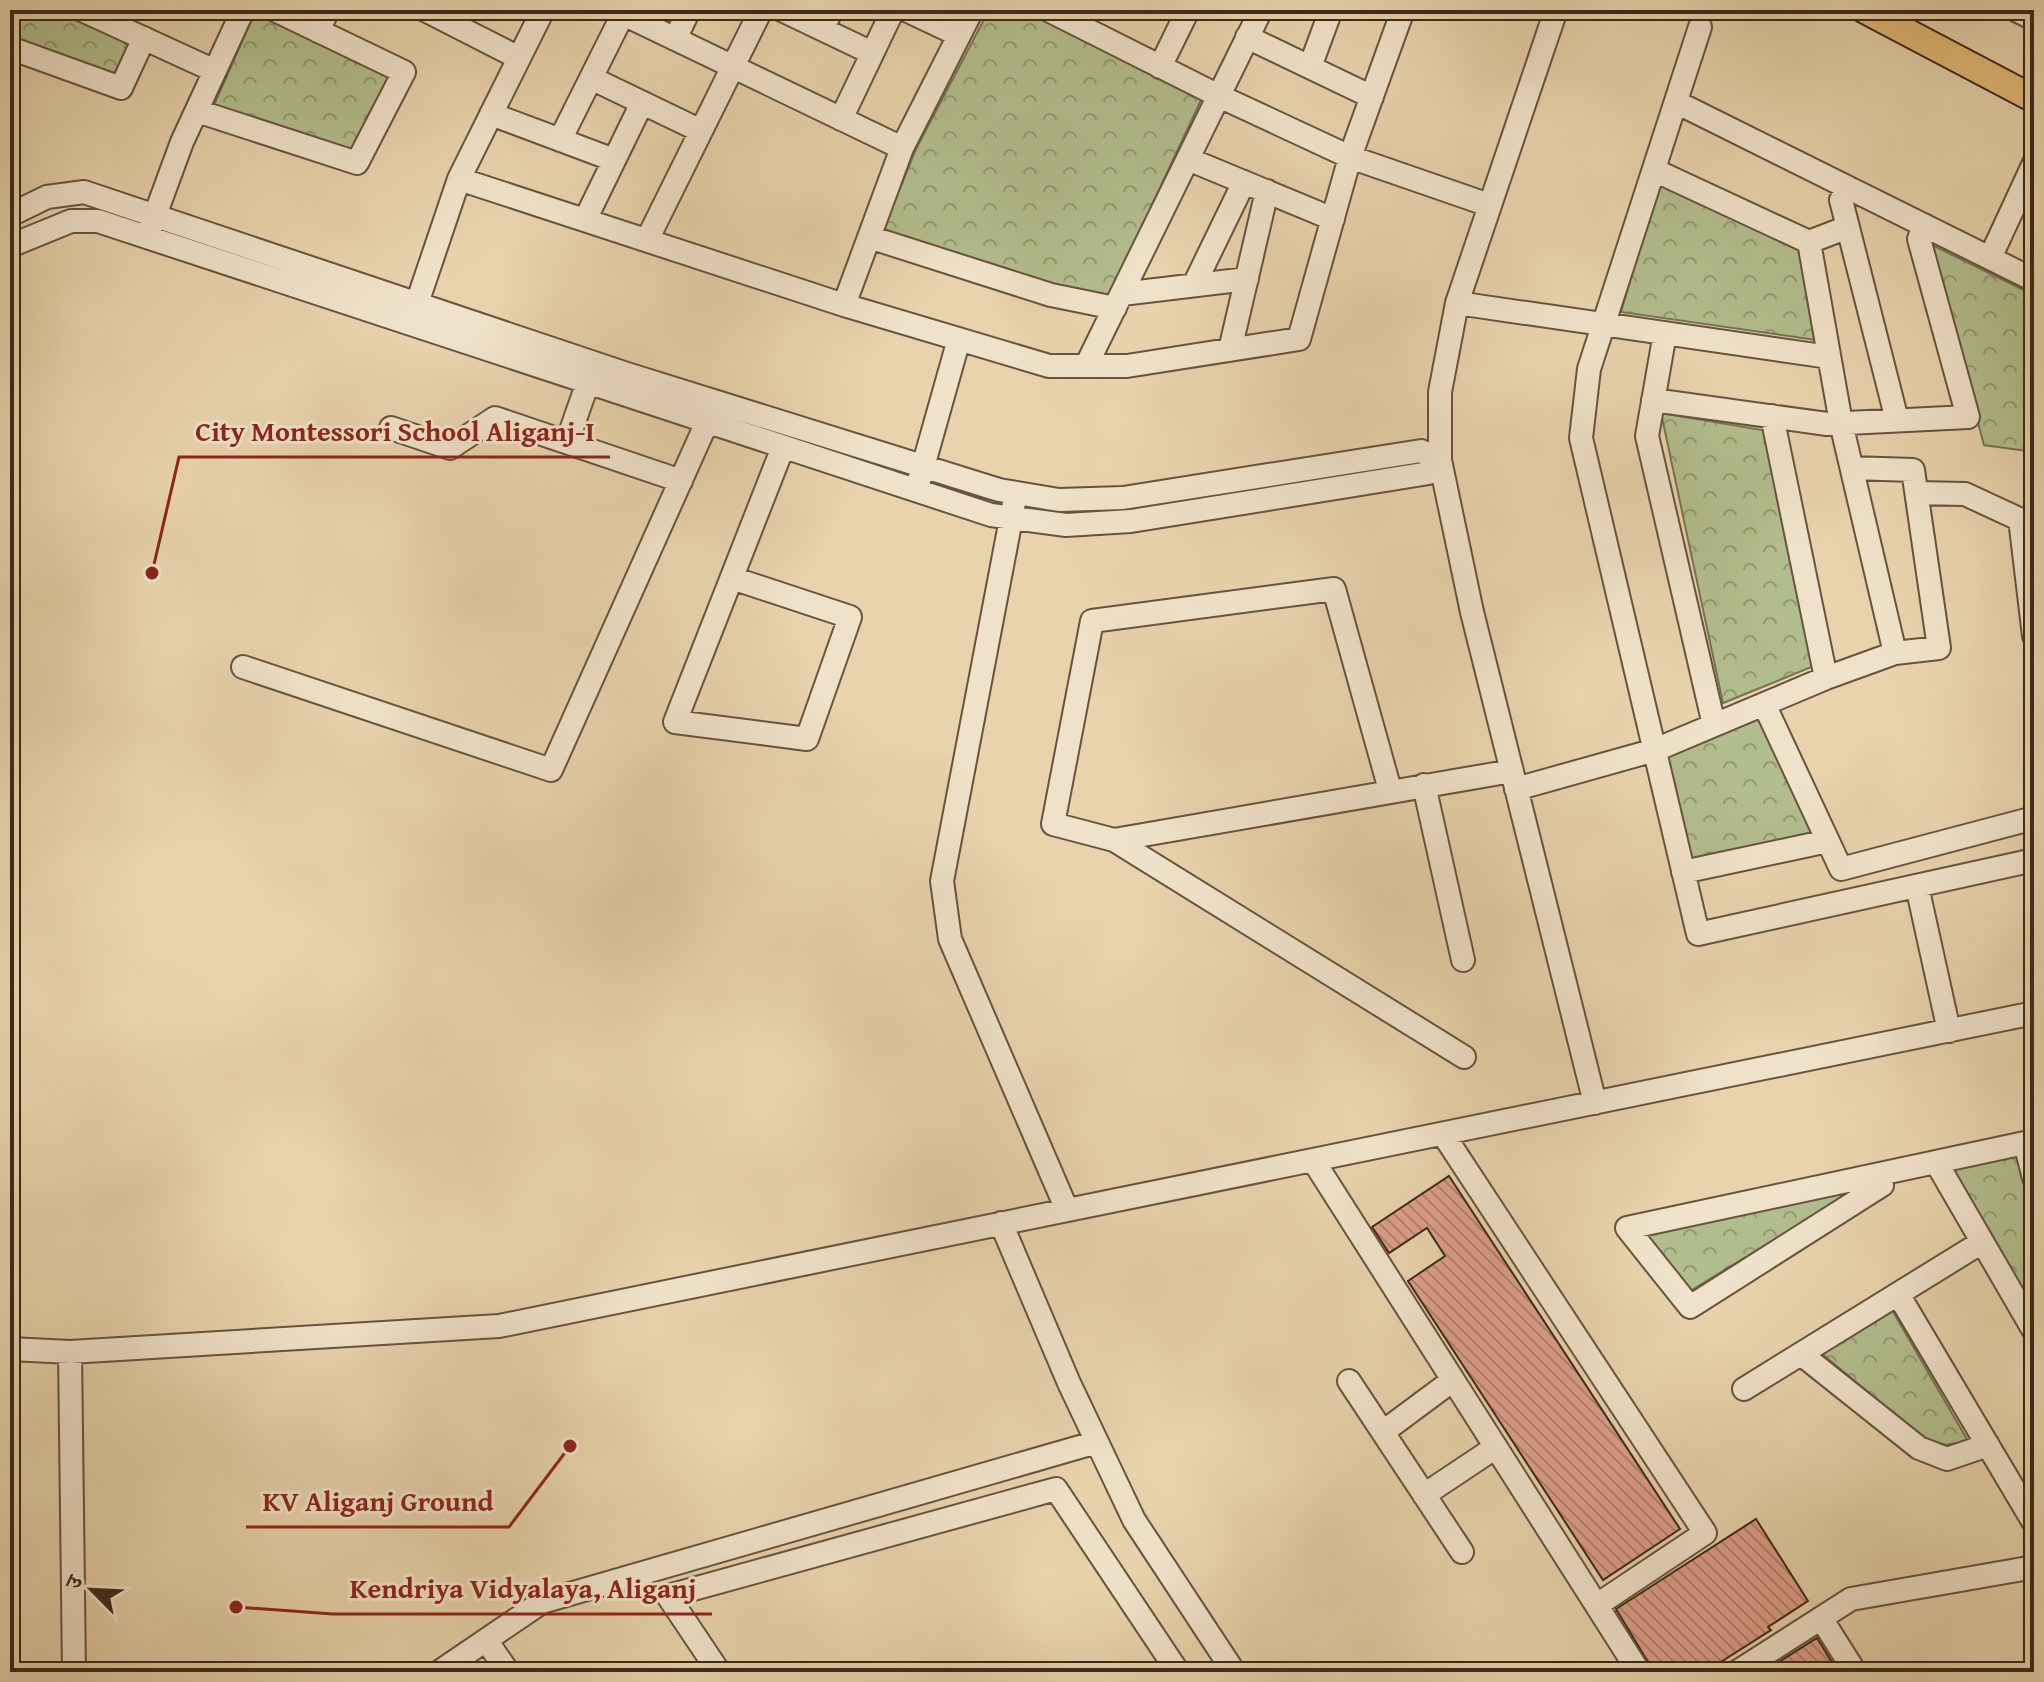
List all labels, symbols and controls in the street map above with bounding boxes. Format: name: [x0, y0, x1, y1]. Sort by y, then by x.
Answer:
callout: City Montessori School Aliganj-I: [179, 405, 610, 457]
text: City Montessori School Aliganj-I: [195, 410, 595, 451]
callout: KV Aliganj Ground: [246, 1475, 509, 1527]
text: KV Aliganj Ground: [262, 1480, 494, 1521]
north arrow: [52, 1550, 132, 1630]
callout: Kendriya Vidyalaya, Aliganj: [333, 1562, 712, 1614]
text: Kendriya Vidyalaya, Aliganj: [350, 1567, 696, 1608]
text: उ: [56, 1569, 91, 1595]

